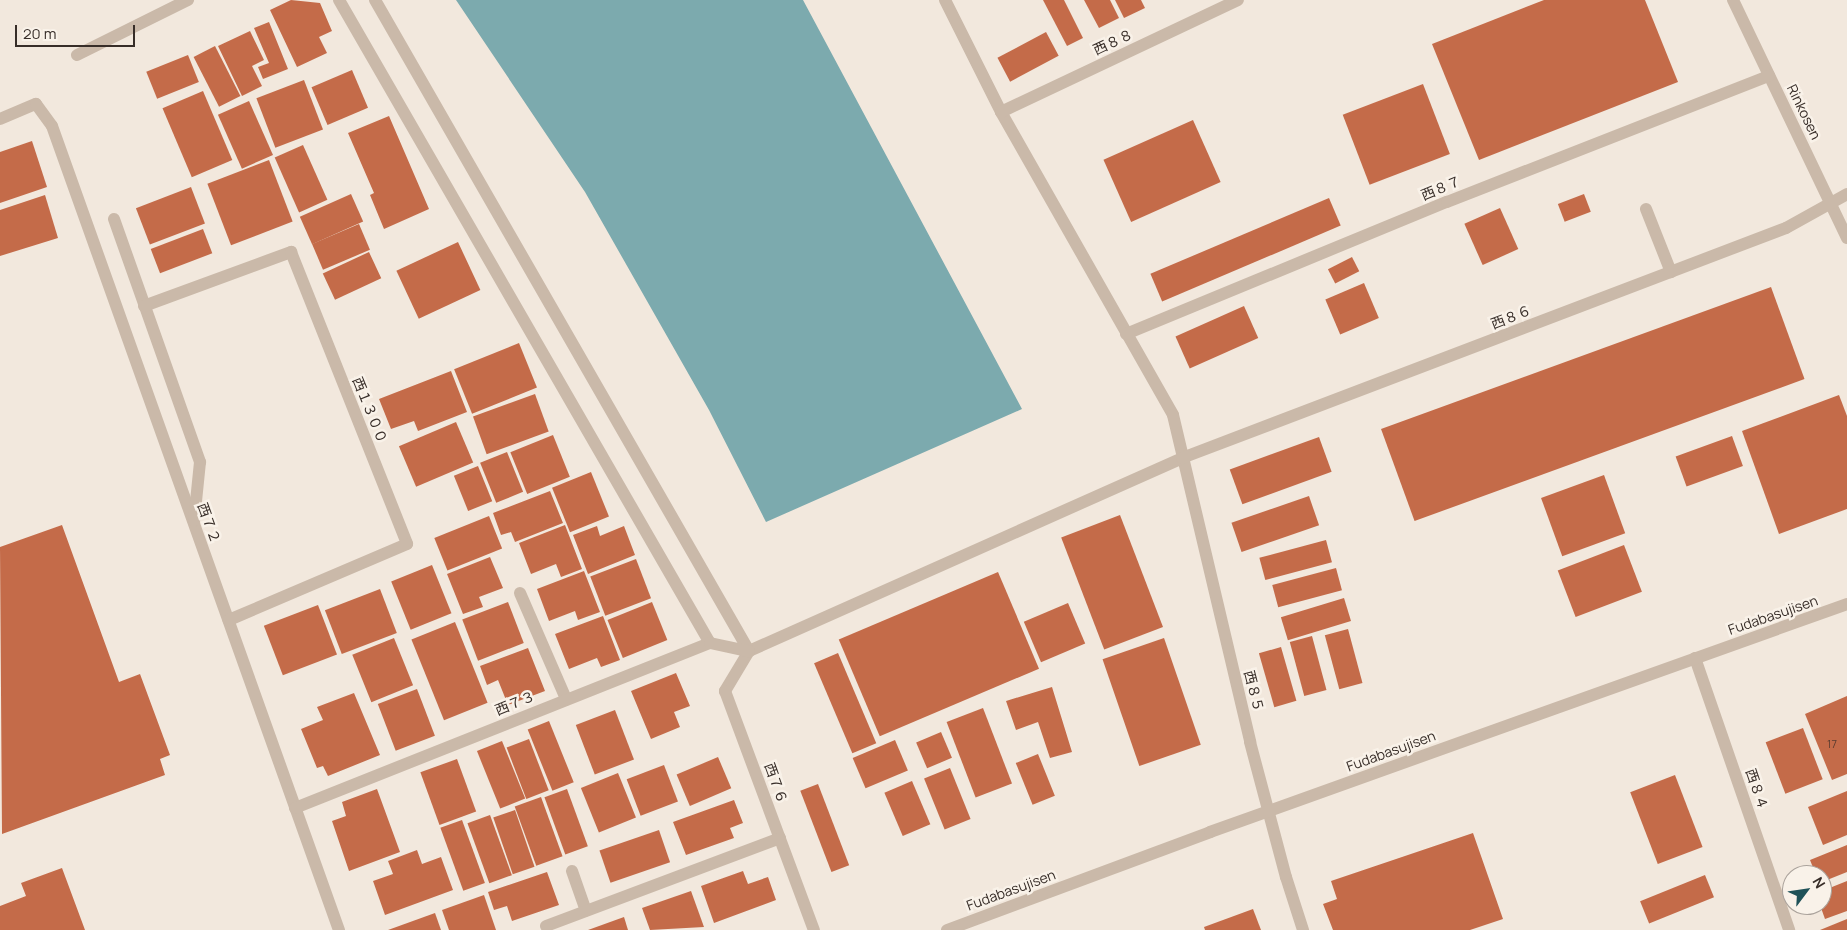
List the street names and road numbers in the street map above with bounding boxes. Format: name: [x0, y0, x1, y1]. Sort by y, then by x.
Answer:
street label: 西８８: [1090, 26, 1136, 58]
street label: Rinkosen: [1784, 82, 1824, 142]
street label: 西８７: [1418, 172, 1464, 204]
street label: 西８６: [1488, 302, 1534, 332]
street label: 西１３００: [349, 374, 391, 446]
street label: 西７２: [194, 500, 224, 546]
street label: Fudabasujisen: [1726, 592, 1820, 638]
street label: 西８５: [1241, 669, 1267, 713]
street label: 西７３: [492, 687, 538, 719]
street label: Fudabasujisen: [1344, 727, 1438, 775]
street label: 西７６: [761, 760, 791, 806]
street label: 西８４: [1742, 766, 1772, 812]
street label: Fudabasujisen: [964, 866, 1058, 914]

